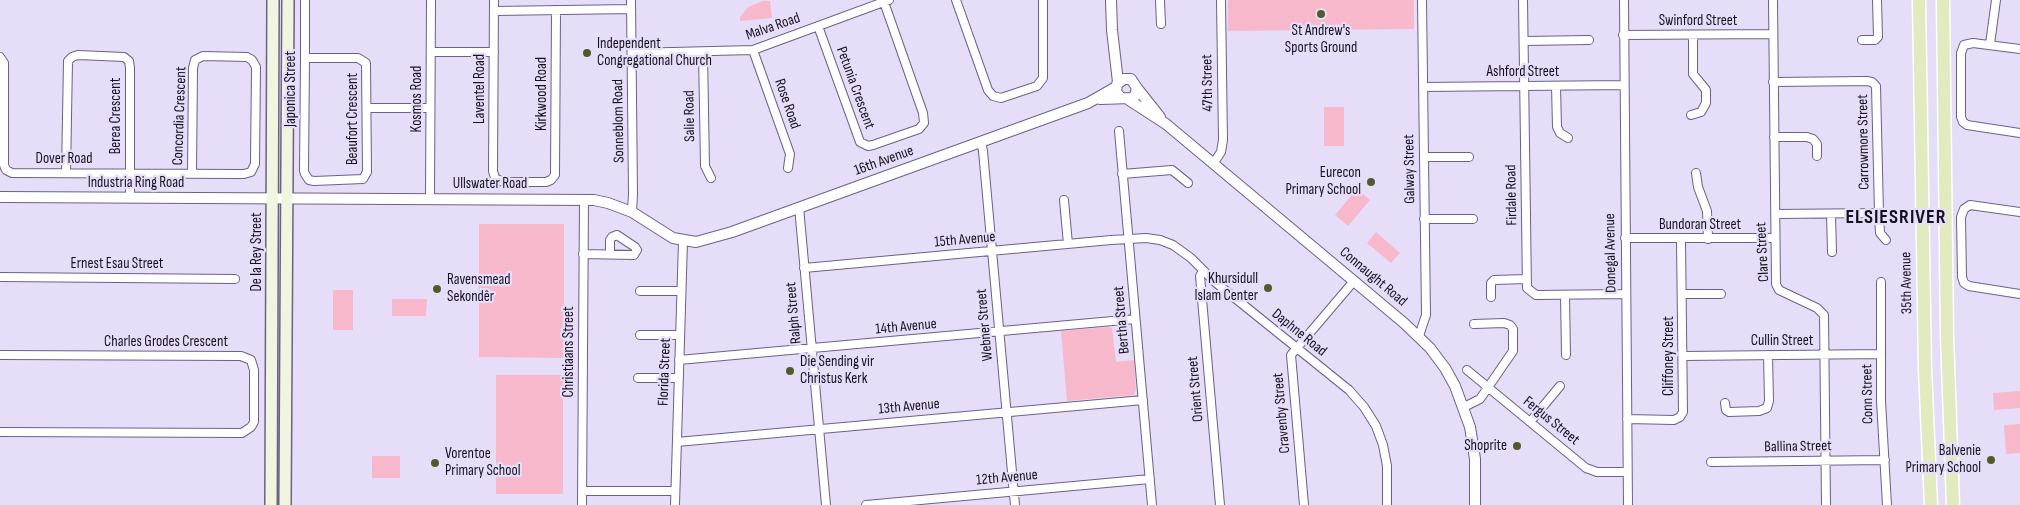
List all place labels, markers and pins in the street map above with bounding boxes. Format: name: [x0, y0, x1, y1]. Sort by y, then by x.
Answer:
marker: St Andrew's Sports Ground: [1315, 8, 1327, 20]
place label: St Andrew's Sports Ground: [1285, 22, 1357, 57]
place label: Independent Congregational Church: [597, 35, 712, 70]
marker: Independent Congregational Church: [581, 47, 593, 59]
place label: Eurecon Primary School: [1285, 164, 1361, 199]
marker: Eurecon Primary School: [1365, 176, 1377, 188]
place label: Khursidull Islam Center: [1195, 270, 1258, 305]
place label: Ravensmead Sekondêr: [447, 271, 511, 306]
marker: Khursidull Islam Center: [1262, 282, 1274, 294]
marker: Ravensmead Sekondêr: [431, 283, 443, 295]
place label: Die Sending vir Christus Kerk: [800, 353, 874, 388]
marker: Die Sending vir Christus Kerk: [784, 365, 796, 377]
place label: Shoprite: [1464, 437, 1507, 455]
marker: Shoprite: [1511, 440, 1523, 452]
place label: Balvenie Primary School: [1905, 442, 1981, 477]
place label: Vorentoe Primary School: [445, 445, 521, 480]
marker: Balvenie Primary School: [1985, 454, 1997, 466]
marker: Vorentoe Primary School: [429, 457, 441, 469]

